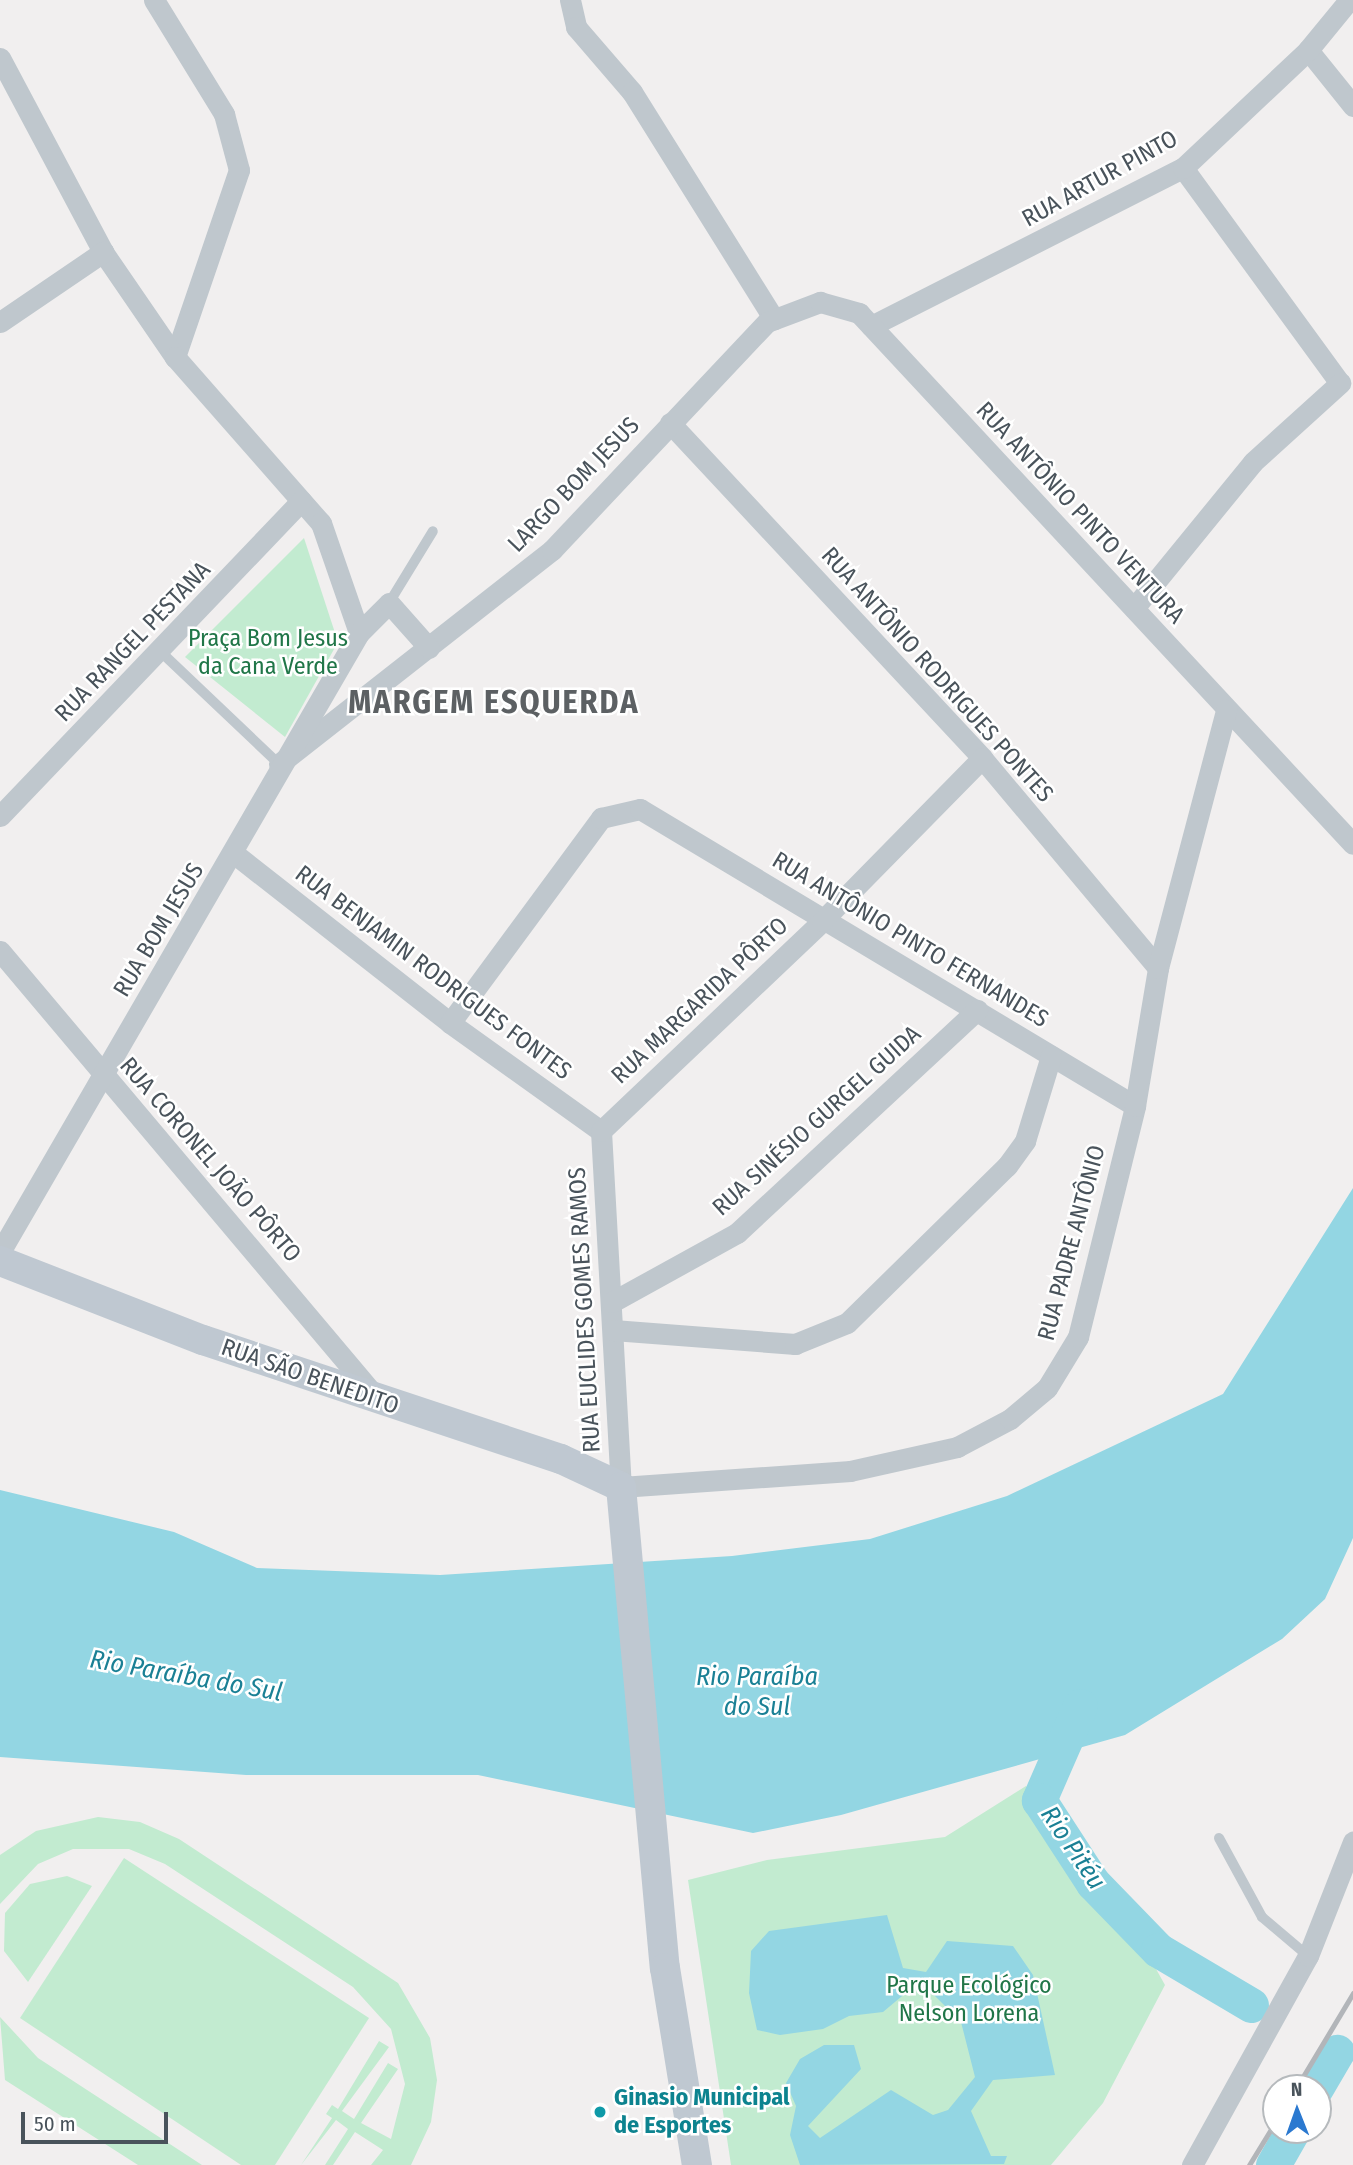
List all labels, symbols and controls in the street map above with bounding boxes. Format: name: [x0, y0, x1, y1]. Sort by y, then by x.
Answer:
street label: RUA ARTUR PINTO: [1017, 124, 1183, 234]
street label: RUA ANTÔNIO PINTO VENTURA: [970, 396, 1190, 630]
street label: LARGO BOM JESUS: [502, 411, 646, 559]
street label: RUA ANTÔNIO RODRIGUES PONTES: [815, 542, 1059, 808]
street label: RUA RANGEL PESTANA: [49, 556, 217, 728]
park label: Praça Bom Jesus da Cana Verde: [188, 625, 348, 681]
district label: MARGEM ESQUERDA: [350, 683, 638, 721]
street label: RUA ANTÔNIO PINTO FERNANDES: [767, 846, 1053, 1034]
street label: RUA BOM JESUS: [108, 858, 210, 1002]
street label: RUA BENJAMIN RODRIGUES FONTES: [289, 860, 577, 1086]
street label: RUA MARGARIDA PÔRTO: [606, 912, 794, 1090]
street label: RUA SINÉSIO GURGEL GUIDA: [707, 1020, 927, 1222]
street label: RUA CORONEL JOÃO PÔRTO: [113, 1052, 307, 1268]
street label: RUA PADRE ANTÔNIO: [1032, 1142, 1112, 1344]
street label: RUA EUCLIDES GOMES RAMOS: [563, 1167, 607, 1453]
street label: RUA SÃO BENEDITO: [218, 1333, 402, 1421]
water label: Rio Paraíba do Sul: [88, 1644, 284, 1708]
water label: Rio Paraíba do Sul: [696, 1661, 818, 1722]
water label: Rio Pitéu: [1034, 1800, 1112, 1896]
park label: Parque Ecológico Nelson Lorena: [886, 1972, 1052, 2028]
north arrow: [1262, 2074, 1332, 2144]
text: N: [1291, 2078, 1303, 2101]
place label: Ginasio Municipal de Esportes: [614, 2084, 790, 2140]
scale bar: [24, 2098, 172, 2142]
marker: Ginasio Municipal de Esportes: [592, 2104, 608, 2120]
text: 50 m: [34, 2111, 76, 2137]

